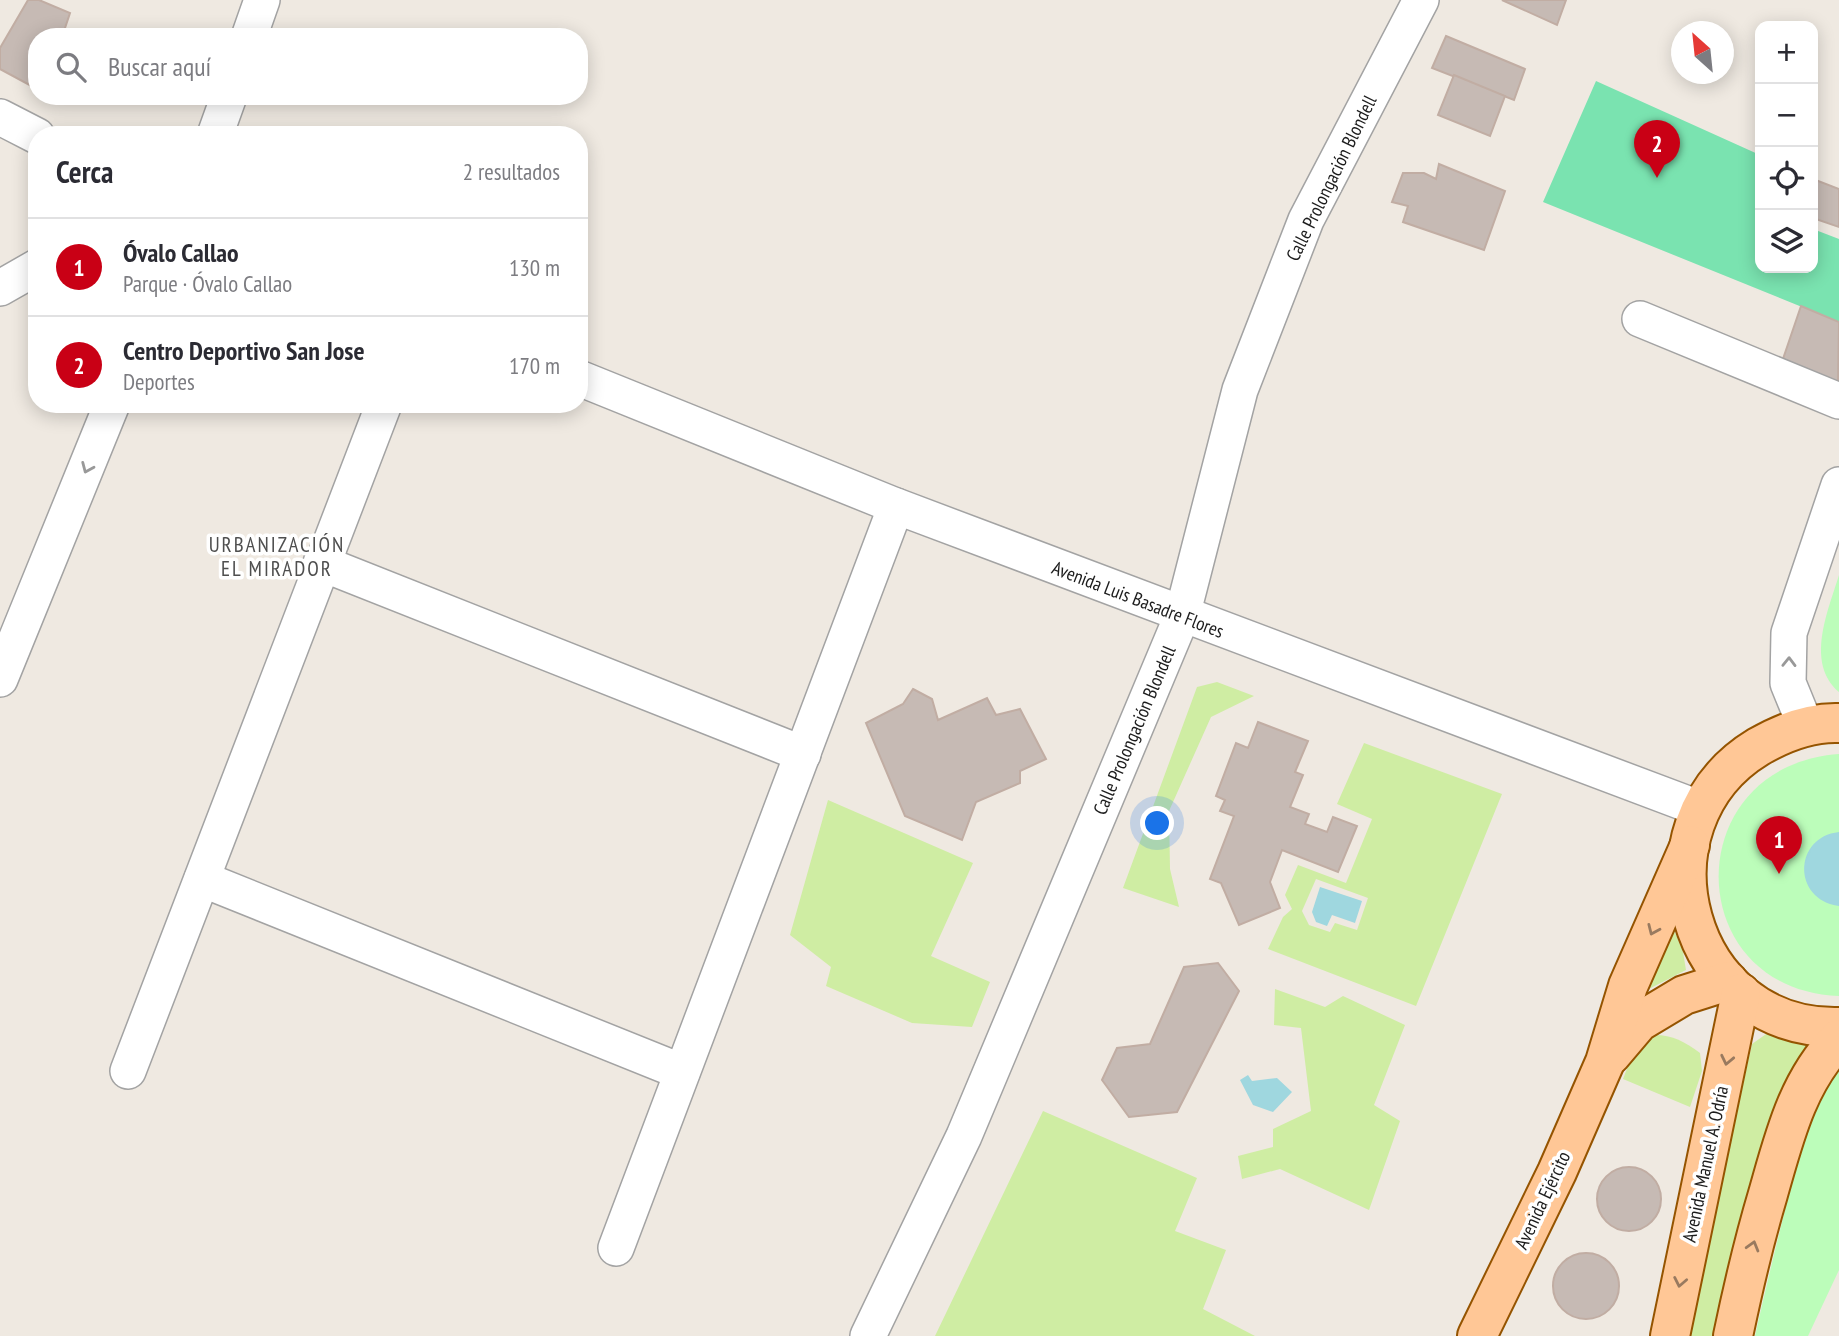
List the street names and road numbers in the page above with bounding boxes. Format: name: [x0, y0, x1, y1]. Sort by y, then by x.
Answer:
street label: Calle Prolongación Blondell: [1280, 91, 1382, 265]
street label: Avenida Luis Basadre Flores: [1049, 555, 1227, 643]
street label: Calle Prolongación Blondell: [1088, 641, 1181, 818]
street label: Avenida Manuel A. Odría: [1677, 1084, 1733, 1244]
street label: Avenida Ejército: [1509, 1147, 1575, 1253]

